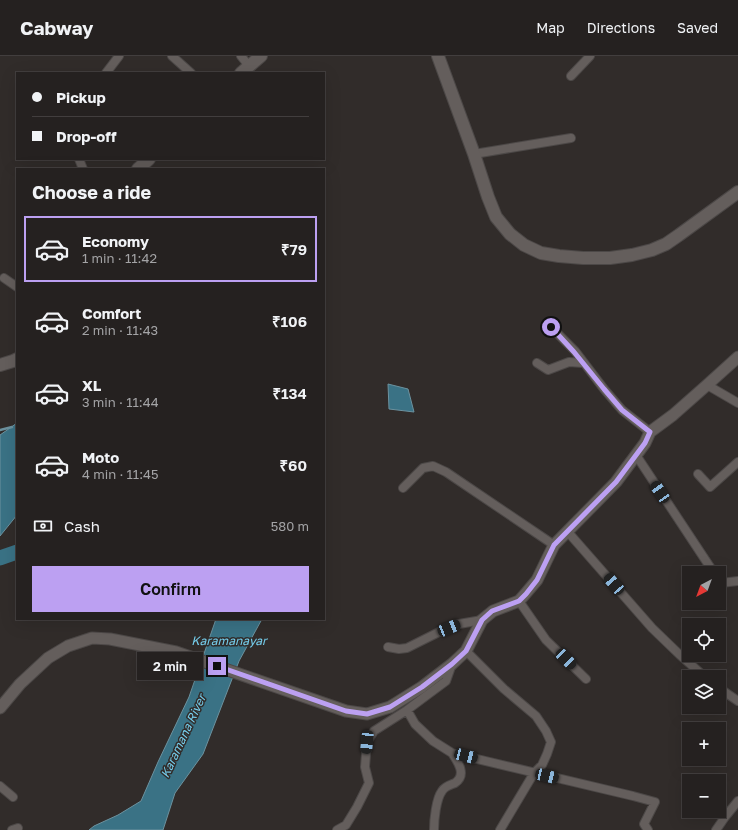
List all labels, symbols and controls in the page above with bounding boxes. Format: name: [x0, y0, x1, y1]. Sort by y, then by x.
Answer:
text: Cabway: [20, 16, 94, 39]
text: Map: [536, 19, 565, 36]
text: Directions: [587, 19, 655, 36]
text: Saved: [677, 19, 718, 36]
text: Pickup: [56, 88, 106, 106]
text: Drop-off: [56, 127, 116, 145]
text: Choose a ride: [32, 181, 151, 203]
icon: car: [34, 231, 70, 267]
text: Economy: [82, 232, 149, 250]
text: ₹79: [281, 240, 307, 258]
text: 1 min · 11:42: [82, 250, 157, 266]
icon: car: [34, 303, 70, 339]
text: Comfort: [82, 304, 141, 322]
text: ₹106: [272, 312, 307, 330]
route start: [542, 318, 560, 336]
text: 2 min · 11:43: [82, 322, 158, 338]
icon: car: [34, 375, 70, 411]
text: XL: [82, 376, 101, 394]
text: ₹134: [272, 384, 307, 402]
text: 3 min · 11:44: [82, 394, 159, 410]
icon: car: [34, 447, 70, 483]
text: Moto: [82, 448, 119, 466]
text: ₹60: [279, 456, 307, 474]
text: 4 min · 11:45: [82, 466, 159, 482]
car: [648, 479, 672, 505]
icon: cash: [32, 515, 54, 537]
text: Cash: [64, 517, 100, 535]
text: 580 m: [271, 518, 309, 534]
button: Confirm: [32, 566, 309, 612]
north arrow: [682, 566, 726, 610]
map controls: [682, 566, 726, 818]
car: [602, 571, 626, 597]
car: [436, 618, 462, 638]
button: locate: [682, 618, 726, 662]
water label: Karamanayar: [191, 633, 269, 648]
car: [553, 646, 579, 672]
callout: 2 min: [137, 652, 203, 680]
route end: [208, 657, 226, 675]
text: 2 min: [153, 658, 187, 674]
button: layers: [682, 670, 726, 714]
water label: Karamana River: [157, 690, 210, 780]
button: +: [682, 722, 726, 766]
car: [360, 729, 374, 755]
car: [453, 747, 479, 765]
car: [534, 767, 560, 785]
button: −: [682, 774, 726, 818]

